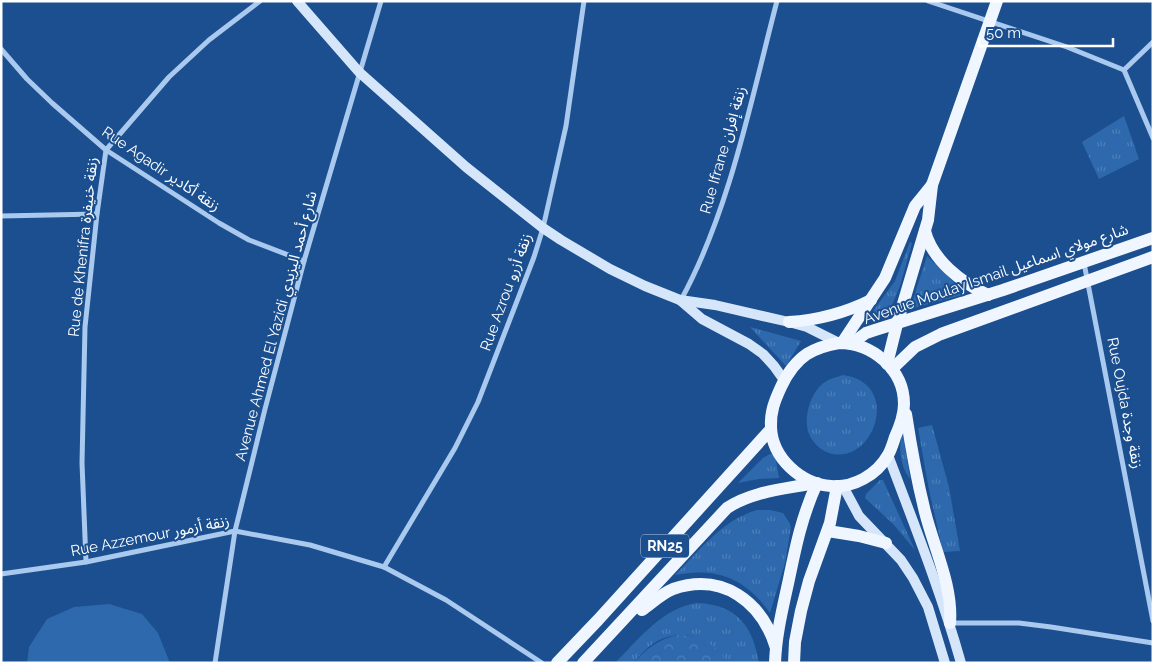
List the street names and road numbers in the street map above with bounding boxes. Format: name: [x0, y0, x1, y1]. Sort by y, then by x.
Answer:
street label: Rue Ifrane زنقة إفران: [696, 84, 751, 216]
street label: Rue Agadir زنقة أكادير: [98, 123, 224, 215]
street label: Rue de Khenifra زنقة خنيفرة: [65, 156, 101, 338]
street label: Avenue Ahmed El Yazidi شارع أحمد اليزيدي: [231, 189, 324, 464]
street label: Avenue Moulay Ismail شارع مولاي اسماعيل: [861, 220, 1132, 331]
street label: Rue Azrou زنقة أزرو: [476, 231, 536, 353]
street label: Rue Oujda زنقة وجدة: [1103, 336, 1147, 470]
street label: Rue Azzemour زنقة أزمور: [69, 512, 231, 560]
road number: RN25: [641, 534, 689, 558]

